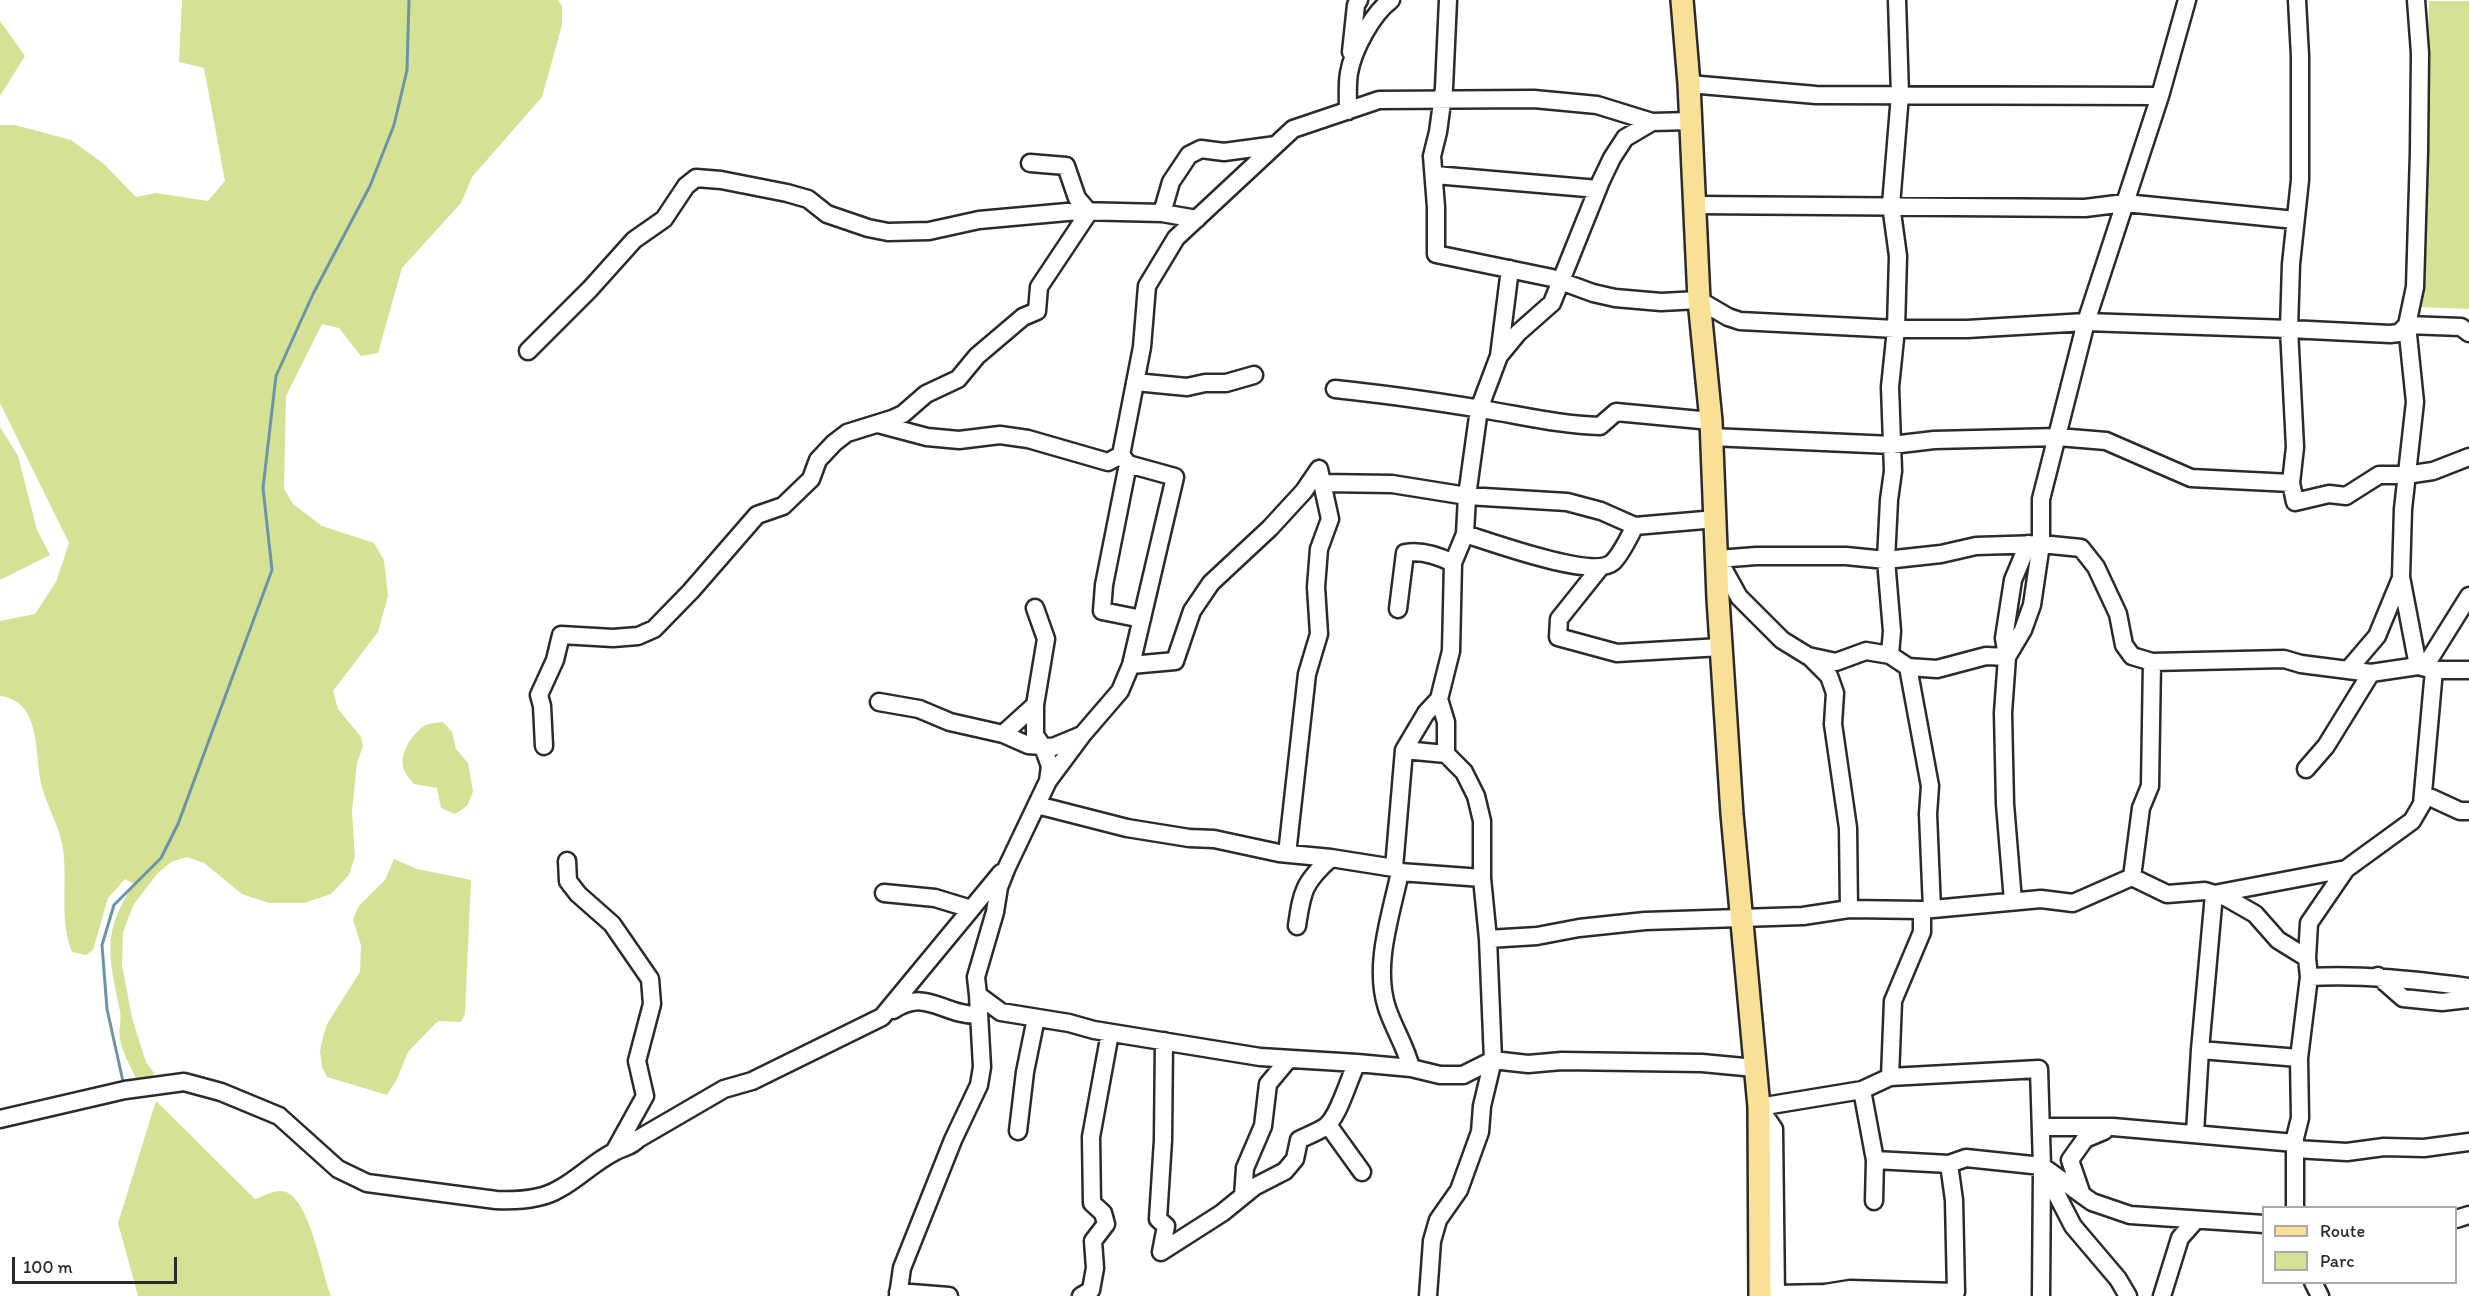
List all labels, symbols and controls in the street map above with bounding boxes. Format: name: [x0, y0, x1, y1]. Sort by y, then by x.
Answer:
legend: [2262, 1206, 2457, 1284]
text: Route: [2320, 1220, 2365, 1242]
scale bar: [15, 1245, 180, 1283]
text: Parc: [2320, 1250, 2354, 1272]
text: 100 m: [23, 1256, 73, 1278]

